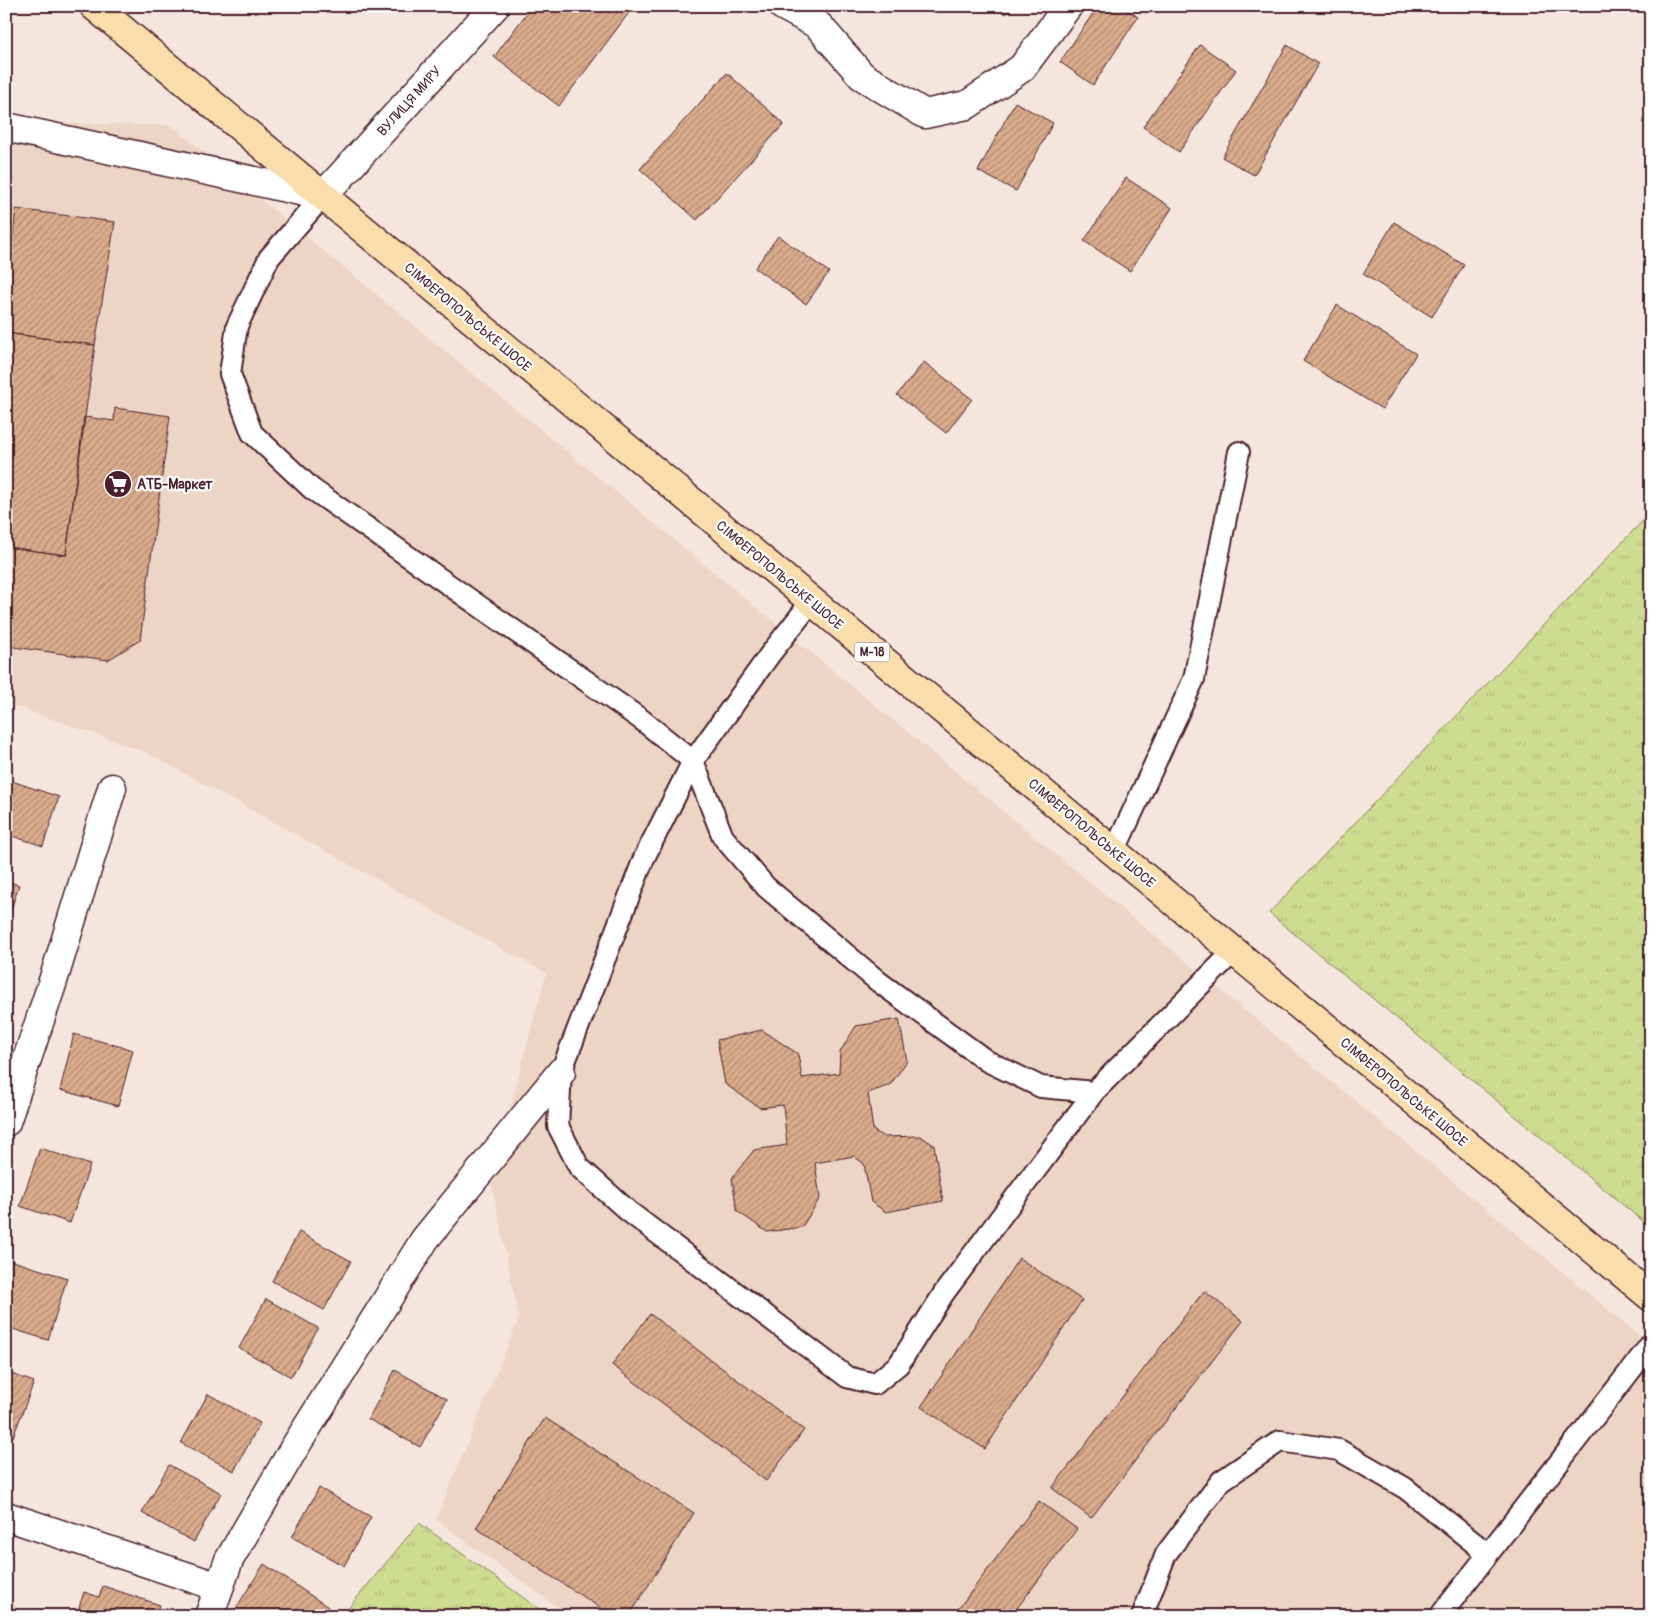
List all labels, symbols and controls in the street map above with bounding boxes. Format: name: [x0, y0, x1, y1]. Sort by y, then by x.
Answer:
street label: ВУЛИЦЯ МИРУ: [374, 62, 446, 140]
street label: СІМФЕРОПОЛЬСЬКЕ ШОСЕ: [401, 259, 535, 376]
supermarket icon: АТБ-Маркет: [103, 469, 133, 499]
place label: АТБ-Маркет: [137, 476, 214, 493]
street label: СІМФЕРОПОЛЬСЬКЕ ШОСЕ: [713, 517, 847, 634]
road number: М-18: [854, 642, 890, 662]
street label: СІМФЕРОПОЛЬСЬКЕ ШОСЕ: [1025, 775, 1159, 892]
street label: СІМФЕРОПОЛЬСЬКЕ ШОСЕ: [1337, 1034, 1471, 1151]

